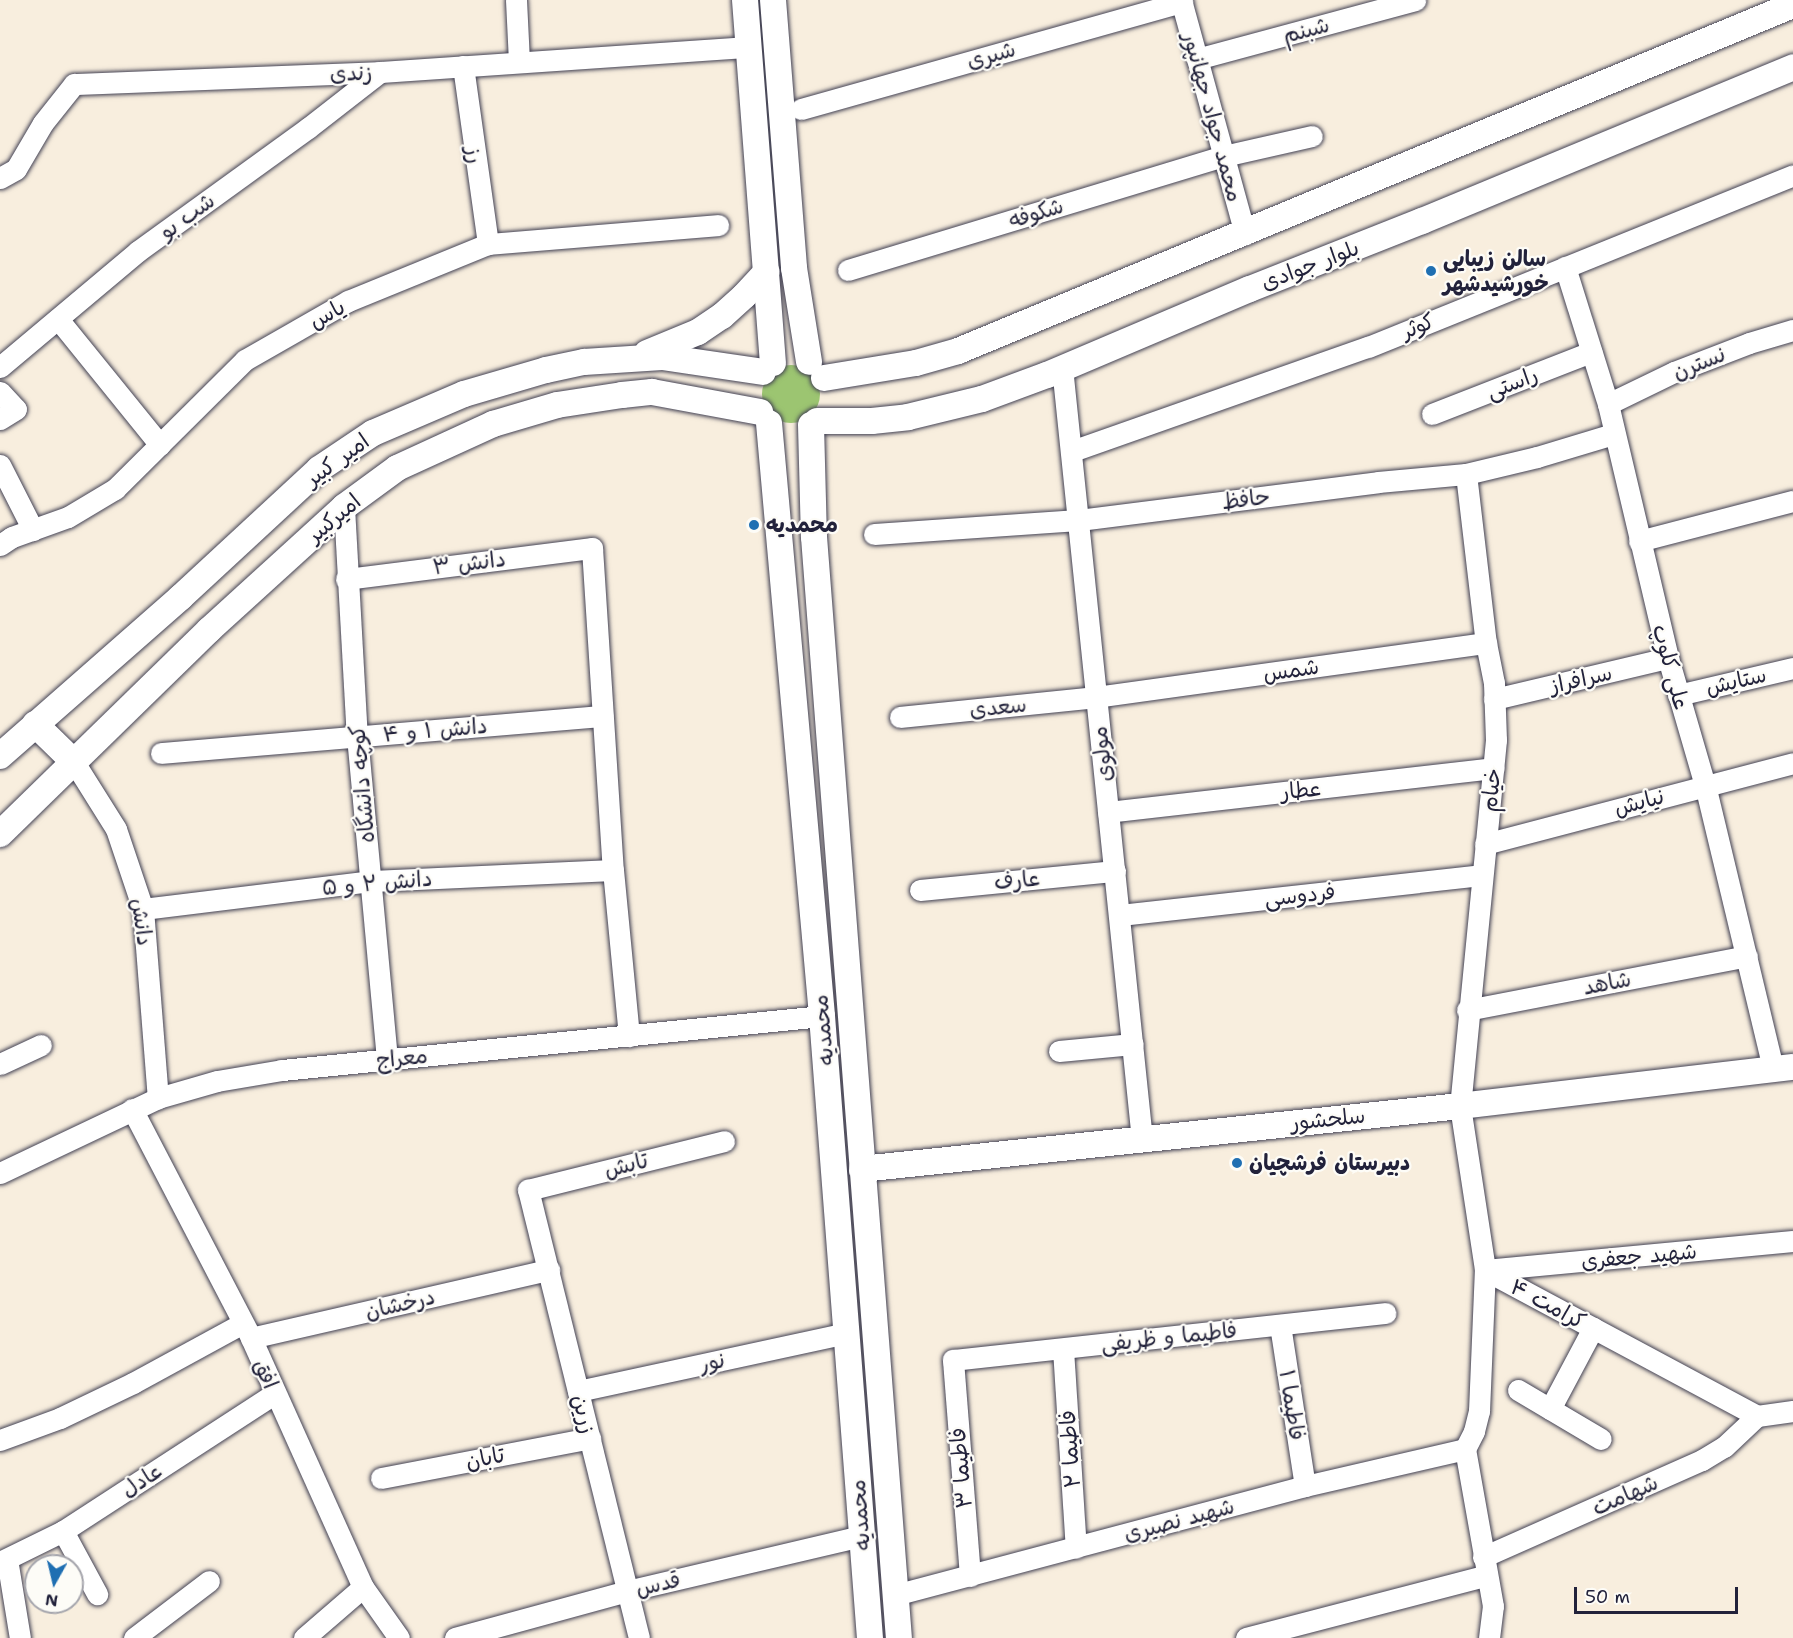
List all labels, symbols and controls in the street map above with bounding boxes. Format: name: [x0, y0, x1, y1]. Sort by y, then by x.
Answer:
street label: شبنم: [1280, 11, 1332, 49]
street label: محمد جواد جهانپور: [1178, 29, 1248, 205]
street label: شیری: [964, 35, 1018, 75]
street label: زندی: [329, 59, 373, 87]
street label: رز: [461, 145, 489, 165]
street label: شب بو: [154, 187, 220, 245]
street label: شکوفه: [1005, 192, 1067, 234]
street label: بلوار جوادی: [1257, 234, 1363, 296]
place label: سالن زیبایی خورشیدشهر: [1443, 245, 1549, 296]
marker: سالن زیبایی خورشیدشهر: [1424, 264, 1438, 278]
street label: یاس: [304, 293, 350, 335]
street label: کوثر: [1398, 307, 1438, 345]
street label: نسترن: [1669, 341, 1729, 385]
street label: راستی: [1483, 361, 1541, 405]
street label: امیر کبیر: [300, 428, 374, 492]
street label: حافظ: [1220, 483, 1272, 515]
street label: امیرکبیر: [302, 488, 366, 548]
place label: محمدیه: [766, 512, 838, 538]
marker: محمدیه: [747, 518, 761, 532]
street label: دانش ۳: [431, 545, 507, 581]
street label: علی کلوپ: [1647, 621, 1695, 713]
street label: شمس: [1261, 653, 1321, 687]
street label: سرافراز: [1547, 659, 1615, 699]
street label: ستایش: [1703, 661, 1769, 701]
street label: سعدی: [968, 691, 1028, 723]
street label: دانش ۱ و ۴: [382, 712, 488, 748]
street label: کوچه دانشگاه: [344, 724, 380, 844]
street label: مولوی: [1086, 725, 1118, 783]
street label: خیام: [1476, 767, 1506, 813]
street label: عطار: [1279, 775, 1323, 805]
street label: نیایش: [1611, 783, 1667, 821]
street label: دانش ۲ و ۵: [321, 865, 433, 901]
street label: عارف: [993, 865, 1041, 895]
street label: فردوسی: [1263, 878, 1337, 912]
street label: دانش: [126, 897, 158, 947]
street label: شاهد: [1581, 965, 1633, 1001]
street label: محمدیه: [807, 993, 839, 1067]
street label: معراج: [375, 1042, 429, 1074]
street label: سلحشور: [1289, 1102, 1367, 1136]
street label: تابش: [601, 1147, 651, 1183]
place label: دبیرستان فرشچیان: [1249, 1150, 1410, 1176]
marker: دبیرستان فرشچیان: [1230, 1156, 1244, 1170]
street label: شهید جعفری: [1580, 1238, 1698, 1274]
street label: کرامت ۴: [1506, 1273, 1590, 1335]
street label: درخشان: [362, 1283, 438, 1325]
street label: فاطیما و ظریفی: [1100, 1317, 1238, 1357]
street label: نور: [697, 1346, 727, 1378]
street label: افق: [248, 1355, 284, 1393]
street label: فاطیما ۱: [1273, 1368, 1311, 1442]
street label: زرین: [566, 1392, 602, 1436]
street label: فاطیما ۲: [1054, 1409, 1086, 1489]
street label: ۳ فاطیما: [944, 1426, 978, 1510]
street label: تابان: [463, 1441, 507, 1475]
street label: عادل: [116, 1457, 168, 1503]
street label: شهامت: [1588, 1469, 1662, 1521]
street label: محمدیه: [844, 1479, 876, 1551]
street label: شهید نصیری: [1121, 1493, 1237, 1547]
north arrow: [24, 1554, 84, 1614]
street label: قدس: [633, 1566, 683, 1602]
scale bar: [1577, 1575, 1740, 1613]
text: 50 m: [1585, 1585, 1630, 1609]
text: N: [44, 1589, 59, 1612]

